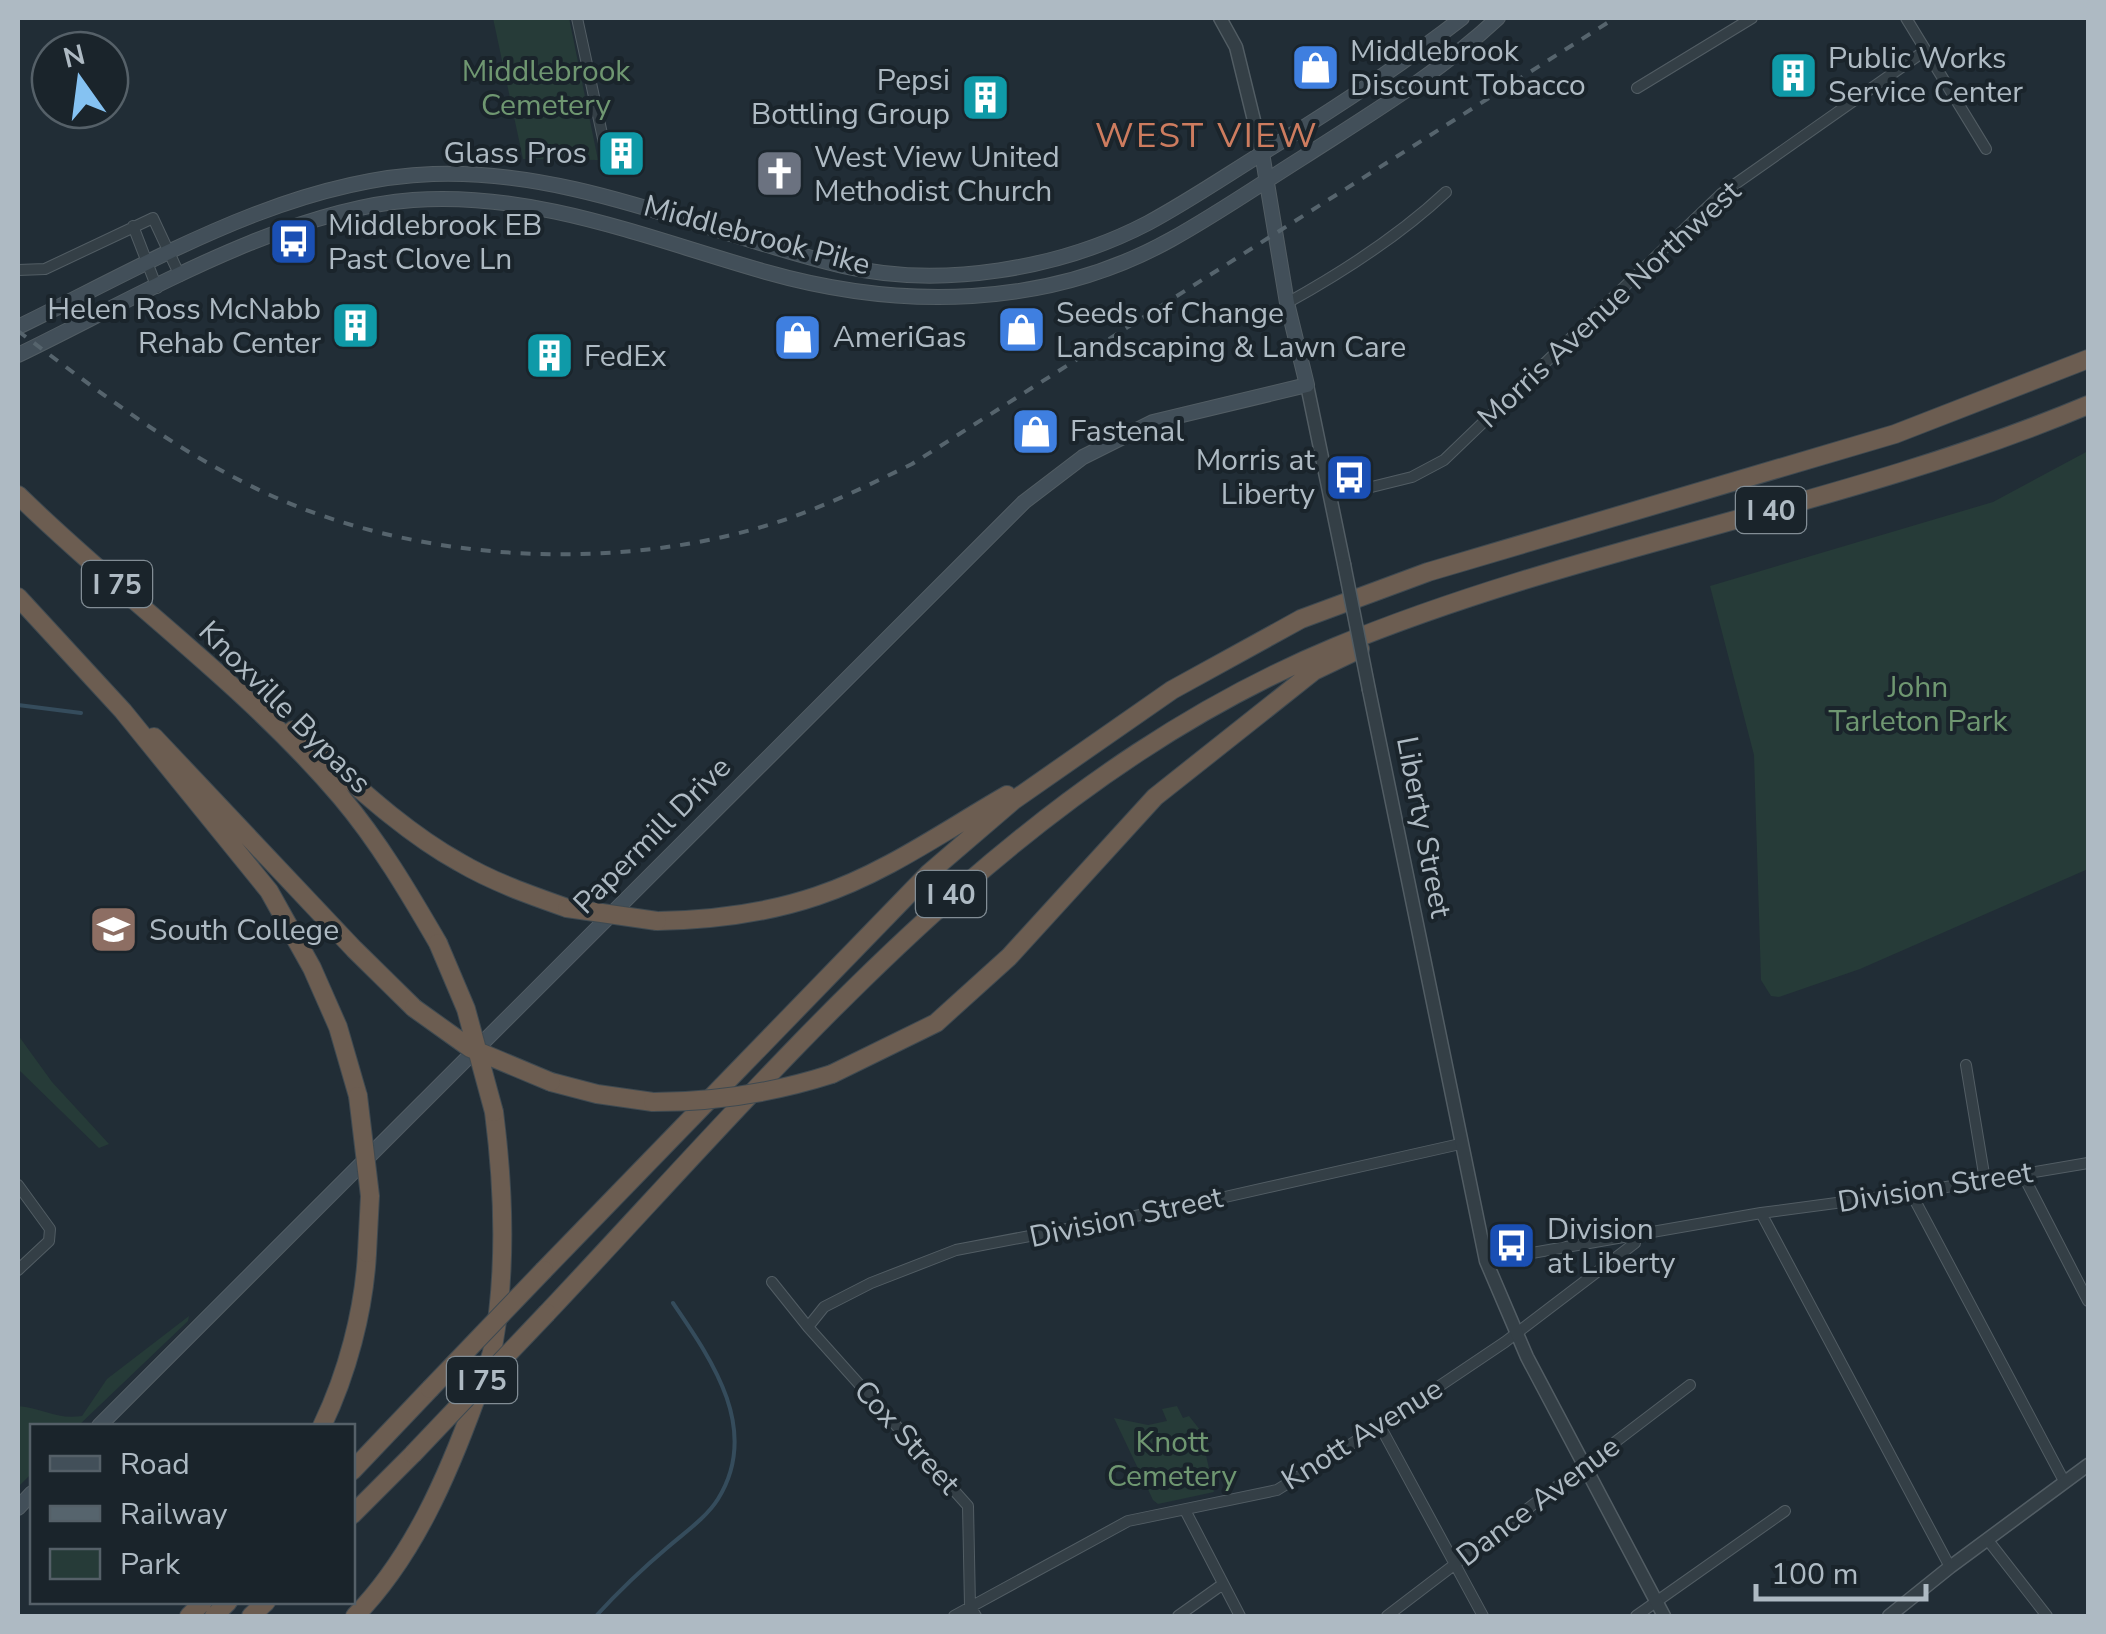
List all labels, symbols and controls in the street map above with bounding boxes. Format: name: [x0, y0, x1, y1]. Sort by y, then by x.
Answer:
north arrow: [30, 30, 130, 130]
place label: Middlebrook Discount Tobacco: [1350, 31, 1586, 106]
text: N: [59, 36, 89, 78]
place label: Public Works Service Center: [1828, 38, 2023, 113]
shop icon: Middlebrook Discount Tobacco: [1289, 42, 1341, 94]
building icon: Public Works Service Center: [1767, 49, 1819, 101]
park label: Middlebrook Cemetery: [462, 51, 631, 126]
place label: Pepsi Bottling Group: [751, 60, 950, 135]
building icon: Pepsi Bottling Group: [959, 71, 1011, 123]
district label: WEST VIEW: [1095, 112, 1319, 159]
building icon: Glass Pros: [596, 127, 648, 179]
place label: Glass Pros: [444, 133, 587, 174]
place label: West View United Methodist Church: [814, 137, 1060, 212]
church icon: West View United Methodist Church: [753, 148, 805, 200]
street label: Morris Avenue Northwest: [1469, 171, 1750, 437]
street label: Middlebrook Pike: [639, 186, 875, 285]
place label: Middlebrook EB Past Clove Ln: [328, 205, 542, 280]
bus stop icon: Middlebrook EB Past Clove Ln: [267, 216, 319, 268]
place label: Helen Ross McNabb Rehab Center: [47, 289, 321, 364]
place label: Seeds of Change Landscaping & Lawn Care: [1056, 293, 1406, 368]
building icon: Helen Ross McNabb Rehab Center: [330, 300, 382, 352]
shop icon: Seeds of Change Landscaping & Lawn Care: [995, 304, 1047, 356]
shop icon: AmeriGas: [772, 311, 824, 363]
place label: AmeriGas: [833, 317, 966, 358]
building icon: FedEx: [523, 330, 575, 382]
place label: FedEx: [584, 336, 667, 377]
shop icon: Fastenal: [1009, 405, 1061, 457]
place label: Fastenal: [1070, 411, 1184, 452]
place label: Morris at Liberty: [1196, 440, 1316, 515]
bus stop icon: Morris at Liberty: [1324, 451, 1376, 503]
road number: I 40: [1736, 487, 1806, 533]
road number: I 75: [82, 561, 152, 607]
street label: Knoxville Bypass: [189, 612, 380, 803]
park label: John Tarleton Park: [1829, 667, 2008, 742]
street label: Liberty Street: [1386, 733, 1461, 922]
street label: Papermill Drive: [564, 747, 740, 923]
road number: I 40: [916, 871, 986, 917]
school or university icon: South College: [88, 904, 140, 956]
place label: South College: [149, 910, 339, 951]
street label: Division Street: [1835, 1152, 2036, 1223]
street label: Division Street: [1026, 1177, 1227, 1258]
place label: Division at Liberty: [1547, 1209, 1676, 1284]
bus stop icon: Division at Liberty: [1486, 1220, 1538, 1272]
road number: I 75: [447, 1357, 517, 1403]
street label: Knott Avenue: [1274, 1369, 1451, 1500]
street label: Cox Street: [844, 1371, 969, 1504]
park label: Knott Cemetery: [1107, 1422, 1238, 1497]
legend: [30, 1424, 355, 1604]
street label: Dance Avenue: [1448, 1426, 1628, 1576]
text: Road: [120, 1444, 190, 1485]
text: Railway: [120, 1494, 228, 1535]
scale bar: [1756, 1539, 1926, 1601]
text: Park: [120, 1544, 181, 1585]
text: 100 m: [1771, 1554, 1858, 1595]

